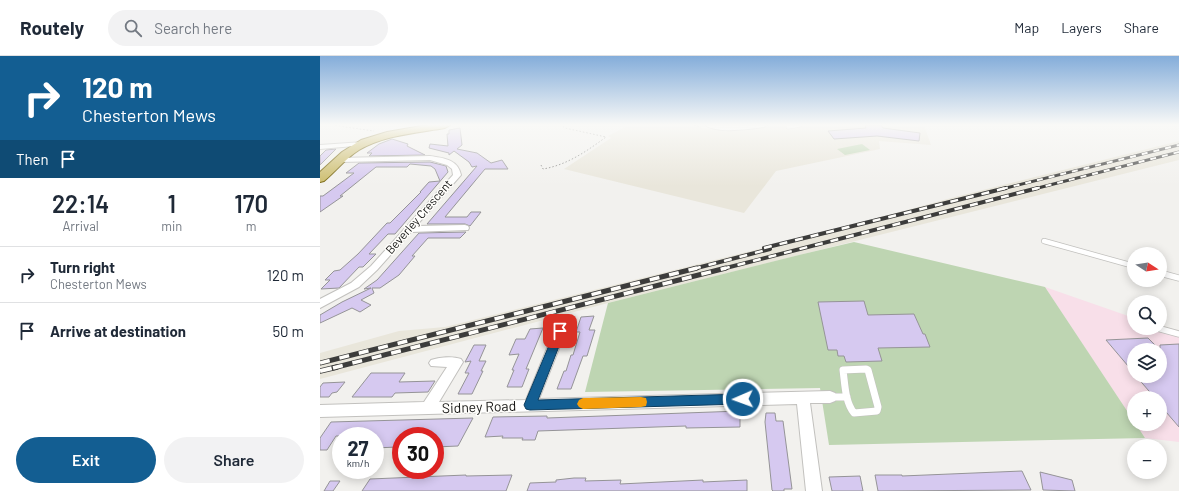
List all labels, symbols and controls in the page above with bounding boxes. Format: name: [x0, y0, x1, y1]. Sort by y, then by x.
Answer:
search box: [108, 10, 388, 46]
text: Routely: [20, 16, 84, 39]
icon: search: [122, 17, 144, 39]
text: Search here: [154, 19, 232, 37]
text: Map: [1014, 19, 1039, 36]
text: Layers: [1061, 19, 1102, 36]
text: Share: [1124, 19, 1159, 36]
text: 120 m: [82, 70, 153, 104]
icon: right: [16, 72, 68, 124]
text: Chesterton Mews: [82, 104, 216, 126]
icon: arrive: [57, 148, 79, 170]
text: Then: [16, 150, 49, 168]
street label: Beverley Crescent: [382, 176, 454, 256]
text: 22:14: [52, 189, 109, 218]
text: 1: [168, 189, 176, 218]
text: 170: [234, 189, 268, 218]
text: Arrival: [62, 218, 99, 234]
text: min: [161, 218, 182, 234]
text: m: [246, 218, 257, 234]
north arrow: [1127, 247, 1167, 287]
map controls: [1127, 247, 1167, 479]
text: Turn right: [50, 258, 115, 276]
icon: right: [16, 264, 38, 286]
text: 120 m: [267, 266, 304, 284]
text: Chesterton Mews: [50, 276, 147, 292]
button: search: [1127, 295, 1167, 335]
pin: [543, 314, 577, 348]
icon: arrive: [16, 320, 38, 342]
icon: arrive: [549, 320, 571, 342]
text: Arrive at destination: [50, 322, 186, 340]
text: 50 m: [272, 322, 304, 340]
button: layers: [1127, 343, 1167, 383]
position arrow: [722, 378, 764, 420]
button: +: [1127, 391, 1167, 431]
street label: Sidney Road: [442, 397, 516, 416]
speed limit sign: 30: [392, 427, 444, 479]
text: 27: [347, 436, 369, 460]
button: Exit: [16, 437, 156, 483]
button: Share: [164, 437, 304, 483]
button: −: [1127, 439, 1167, 479]
text: km/h: [347, 457, 369, 469]

